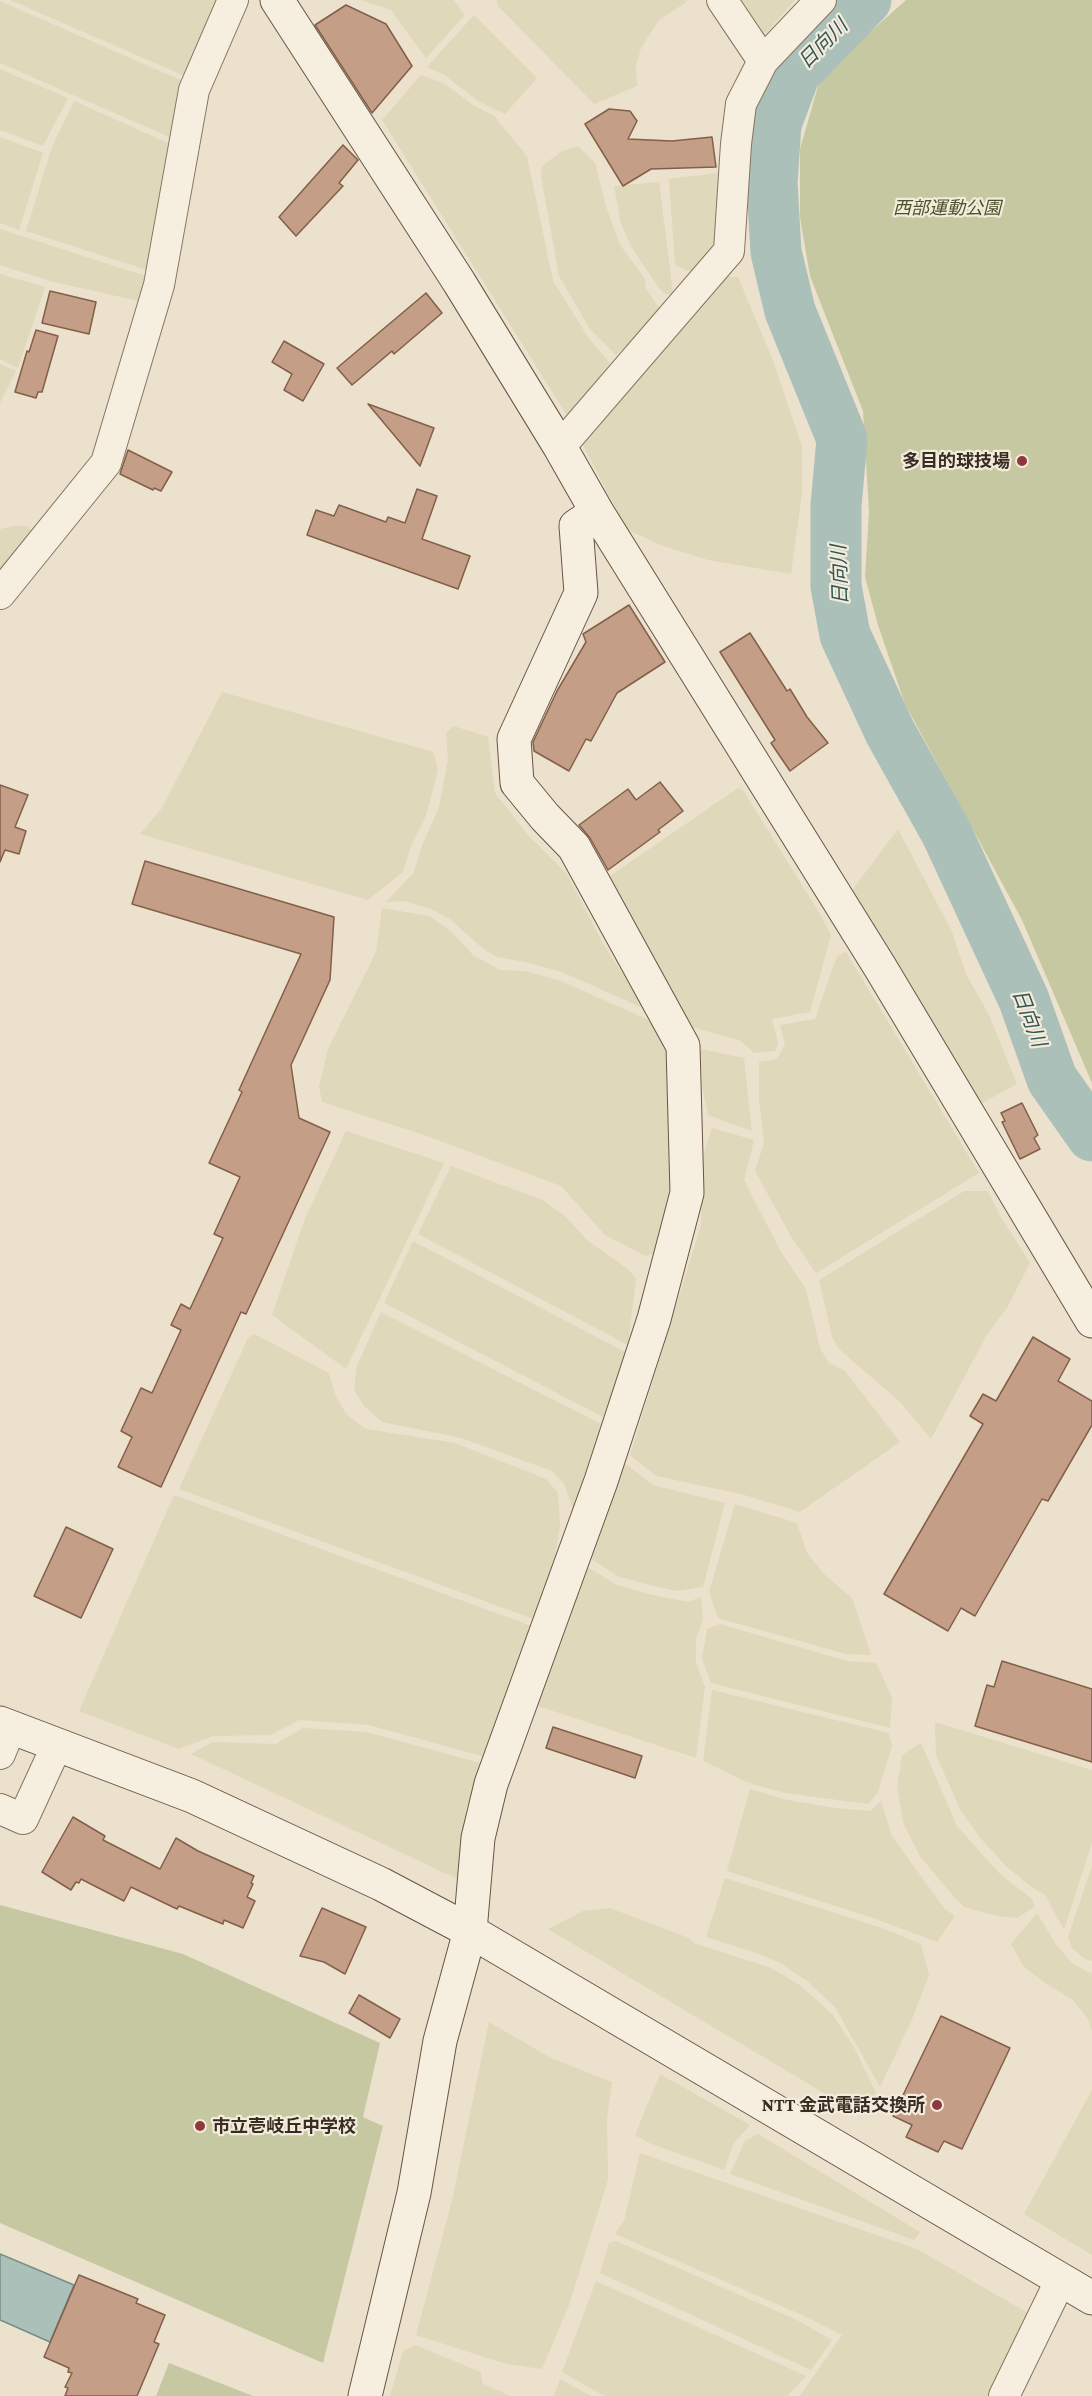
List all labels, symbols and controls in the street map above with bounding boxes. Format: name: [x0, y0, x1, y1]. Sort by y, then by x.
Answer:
water label: 日向川: [793, 14, 853, 74]
park label: 西部運動公園: [893, 197, 1001, 219]
place label: 多目的球技場: [902, 450, 1010, 472]
marker: 多目的球技場: [1015, 454, 1029, 468]
water label: 日向川: [827, 545, 853, 605]
water label: 日向川: [1007, 986, 1051, 1050]
place label: NTT 金武電話交換所: [762, 2094, 925, 2116]
marker: NTT 金武電話交換所: [930, 2098, 944, 2112]
place label: 市立壱岐丘中学校: [212, 2115, 356, 2137]
marker: 市立壱岐丘中学校: [193, 2119, 207, 2133]

